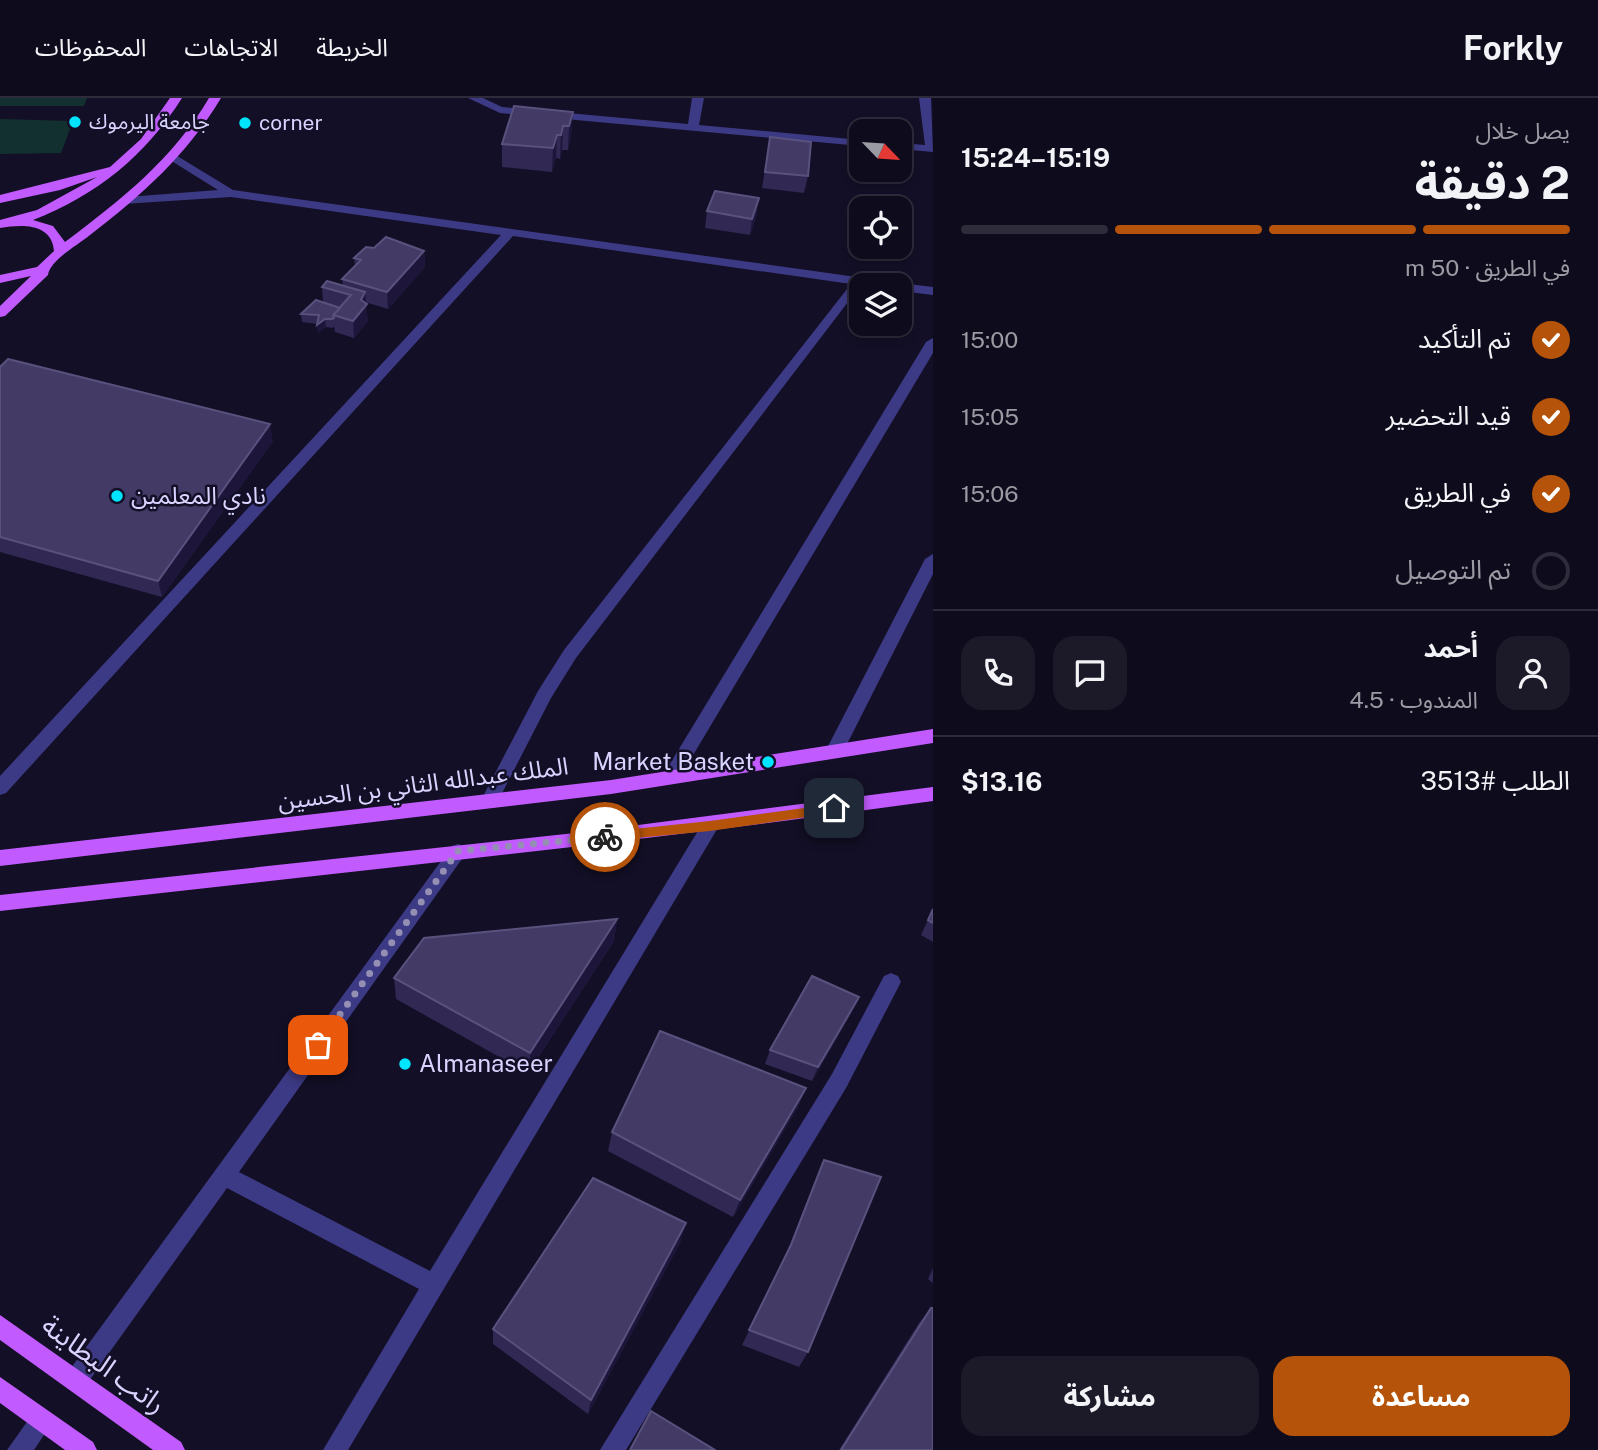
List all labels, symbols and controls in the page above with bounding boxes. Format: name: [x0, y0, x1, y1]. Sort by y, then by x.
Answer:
text: Forkly: [1463, 29, 1563, 67]
text: المحفوظات: [35, 33, 146, 61]
text: الاتجاهات: [184, 33, 278, 61]
text: الخريطة: [316, 33, 388, 61]
place label: جامعة اليرموك: [89, 109, 210, 134]
place label: corner: [259, 110, 323, 135]
marker: جامعة اليرموك: [67, 114, 83, 130]
marker: corner: [237, 115, 253, 131]
text: يصل خلال: [1476, 117, 1570, 144]
north arrow: [849, 119, 912, 182]
map controls: [849, 119, 912, 336]
text: 15:19–15:24: [961, 142, 1110, 173]
text: 2 دقيقة: [1415, 155, 1570, 209]
button: locate: [849, 196, 912, 259]
text: في الطريق · 50 m: [1405, 254, 1570, 281]
button: layers: [849, 273, 912, 336]
icon: check: [1532, 321, 1570, 359]
text: تم التأكيد: [1418, 323, 1511, 354]
text: 15:00: [961, 326, 1018, 353]
icon: check: [1532, 398, 1570, 436]
text: قيد التحضير: [1386, 400, 1511, 431]
text: 15:05: [961, 403, 1019, 430]
icon: check: [1532, 475, 1570, 513]
text: في الطريق: [1404, 477, 1511, 508]
text: 15:06: [961, 480, 1019, 507]
place label: نادي المعلمين: [131, 481, 266, 515]
marker: نادي المعلمين: [109, 488, 125, 504]
text: تم التوصيل: [1395, 554, 1511, 585]
text: أحمد: [1424, 632, 1478, 663]
button: phone: [961, 636, 1035, 710]
button: chat: [1053, 636, 1127, 710]
button: person: [1496, 636, 1570, 710]
text: المندوب · 4.5: [1349, 686, 1478, 713]
place label: Market Basket: [592, 747, 754, 775]
street label: الملك عبدالله الثاني بن الحسين: [276, 751, 570, 820]
marker: Market Basket: [760, 754, 776, 770]
text: الطلب #3513: [1420, 765, 1570, 796]
text: $13.16: [961, 766, 1042, 797]
pin: [804, 778, 864, 838]
icon: home: [815, 789, 853, 827]
courier: [570, 802, 640, 872]
icon: bike: [586, 818, 624, 856]
pin: [288, 1015, 348, 1075]
icon: bag: [299, 1026, 337, 1064]
place label: Almanaseer: [419, 1049, 553, 1077]
marker: Almanaseer: [397, 1056, 413, 1072]
street label: راتب البطاينة: [35, 1308, 173, 1420]
button: مشاركة: [961, 1356, 1259, 1436]
button: مساعدة: [1273, 1356, 1570, 1436]

